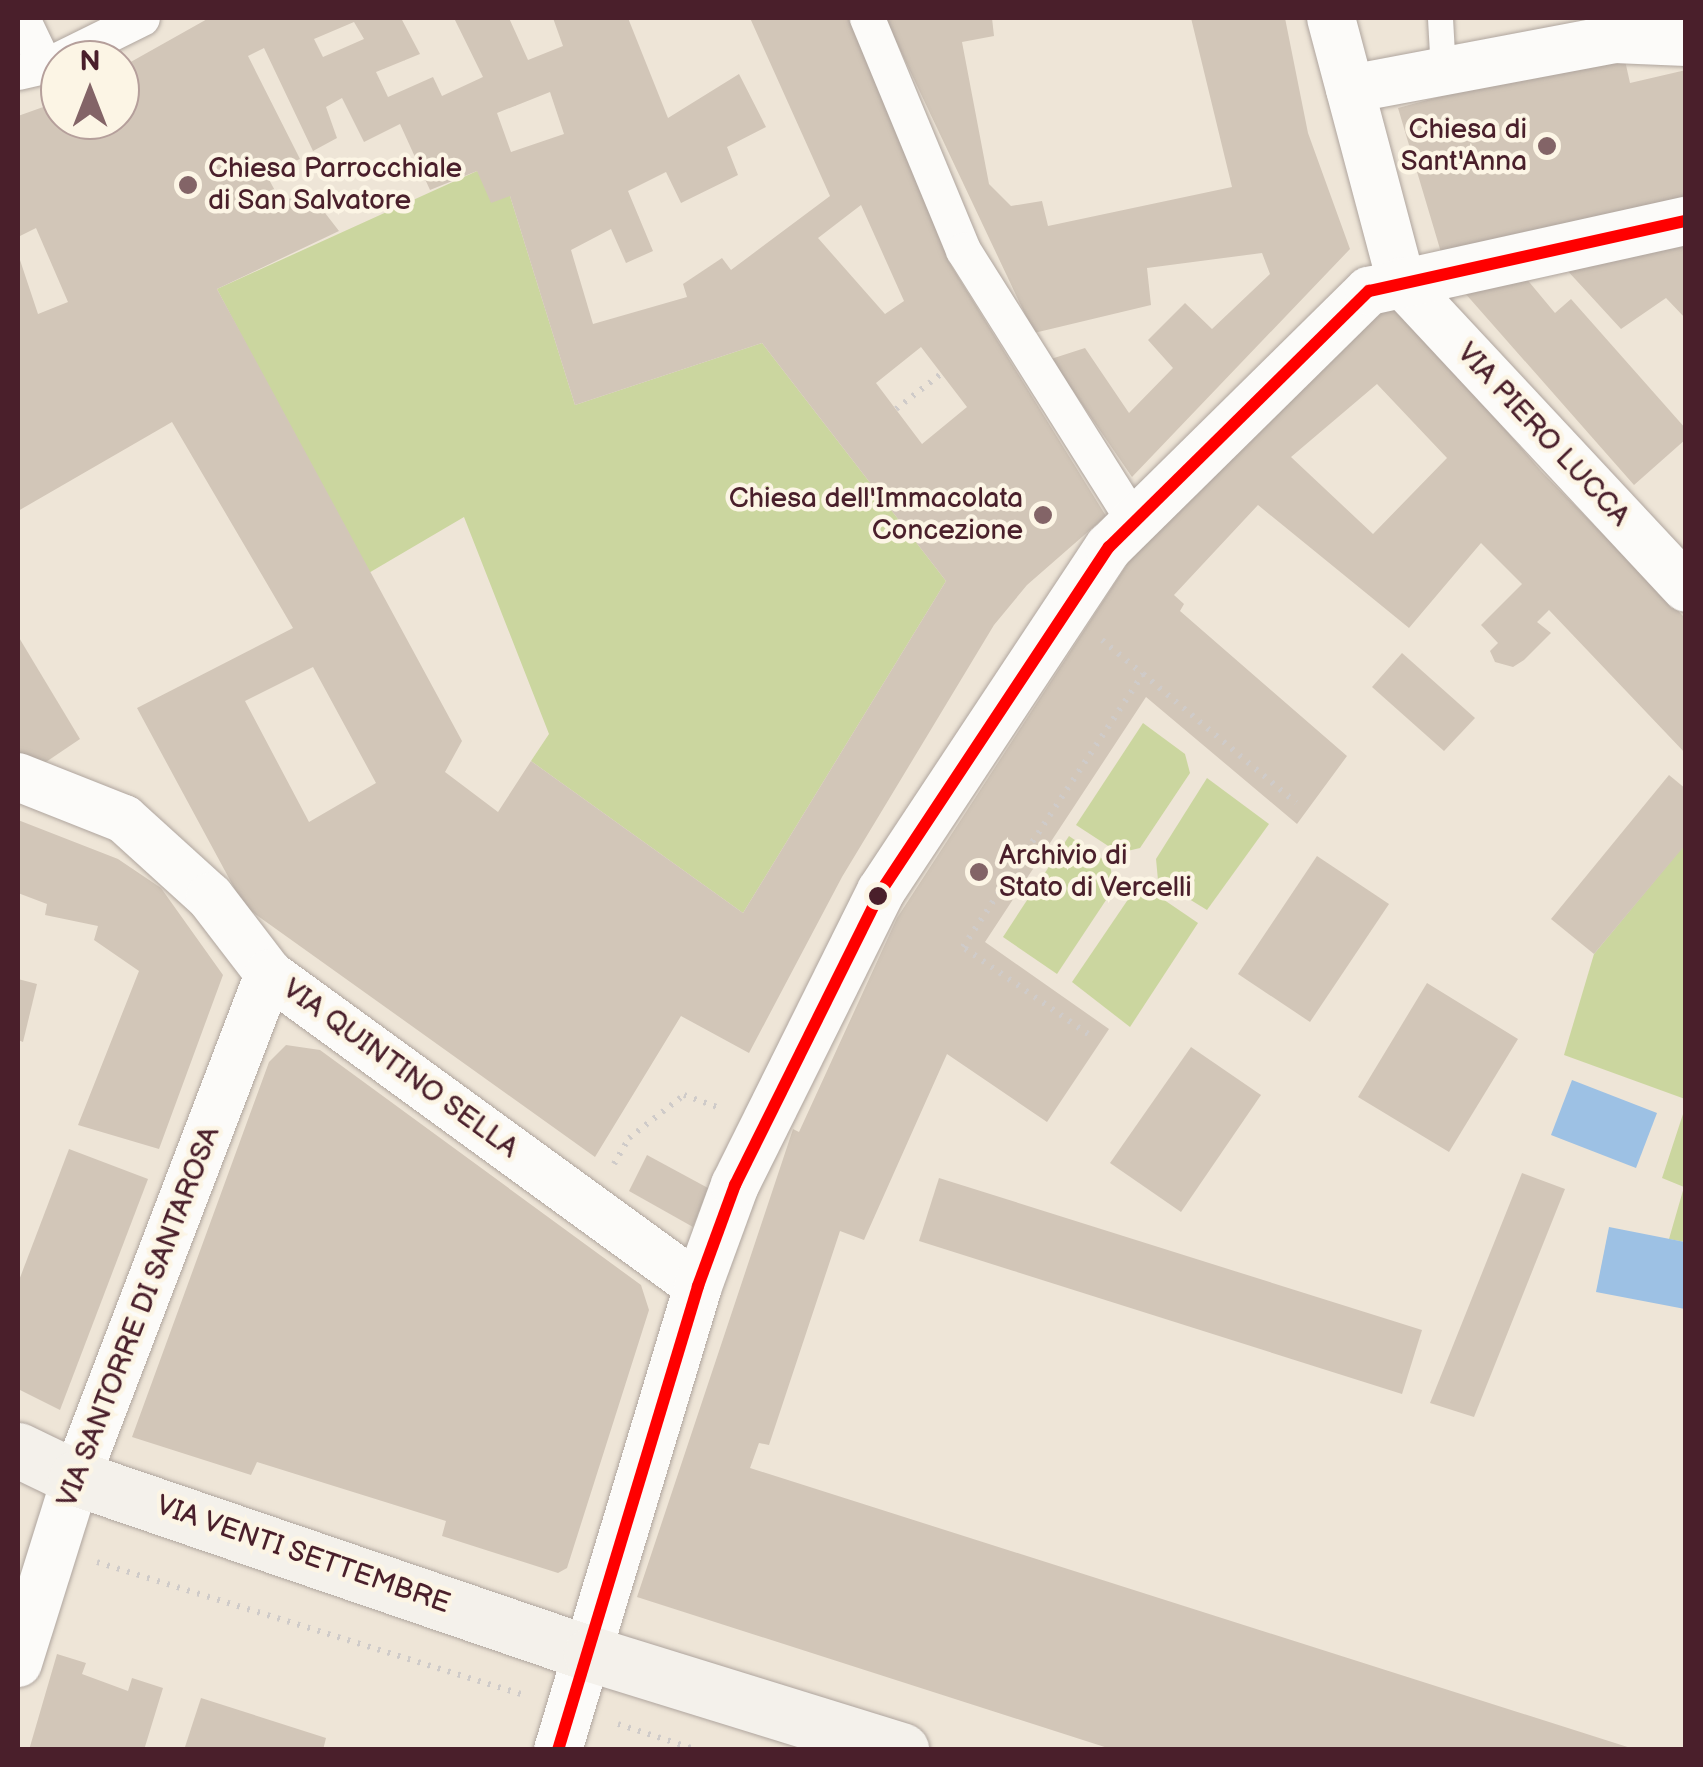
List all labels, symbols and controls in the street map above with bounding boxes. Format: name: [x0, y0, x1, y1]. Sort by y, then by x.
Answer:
north arrow: [40, 40, 140, 140]
text: N: [79, 45, 101, 78]
place label: Chiesa di Sant'Anna: [1401, 113, 1527, 179]
marker: Chiesa di Sant'Anna: [1536, 135, 1558, 157]
place label: Chiesa Parrocchiale di San Salvatore: [208, 152, 462, 218]
marker: Chiesa Parrocchiale di San Salvatore: [177, 174, 199, 196]
street label: VIA PIERO LUCCA: [1450, 337, 1636, 533]
place label: Chiesa dell'Immacolata Concezione: [729, 482, 1023, 548]
marker: Chiesa dell'Immacolata Concezione: [1032, 504, 1054, 526]
place label: Archivio di Stato di Vercelli: [999, 839, 1193, 905]
marker: Archivio di Stato di Vercelli: [968, 861, 990, 883]
unlabelled marker: [868, 886, 888, 906]
street label: VIA QUINTINO SELLA: [276, 972, 524, 1166]
street label: VIA SANTORRE DI SANTAROSA: [51, 1121, 227, 1513]
street label: VIA VENTI SETTEMBRE: [151, 1489, 455, 1621]

